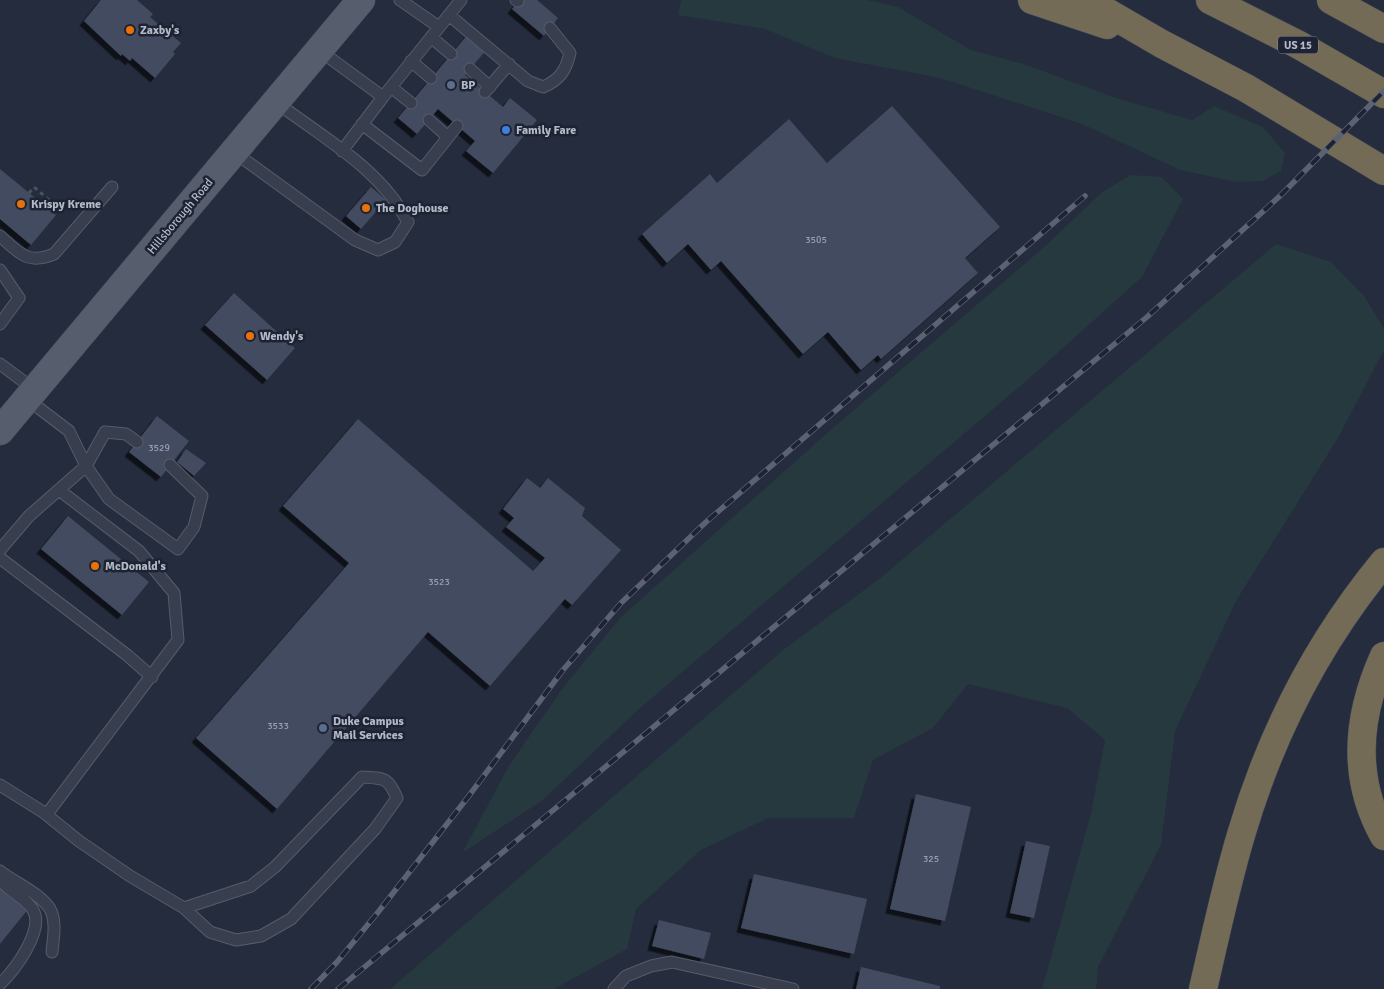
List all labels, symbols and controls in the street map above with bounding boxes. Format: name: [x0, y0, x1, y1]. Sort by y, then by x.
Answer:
place label: Zaxby's: [140, 23, 180, 38]
marker: Zaxby's: [124, 24, 136, 36]
road number: US 15: [1278, 36, 1318, 54]
place label: BP: [461, 78, 475, 93]
marker: BP: [445, 79, 457, 91]
place label: Family Fare: [516, 123, 576, 138]
marker: Family Fare: [500, 124, 512, 136]
street label: Hillsborough Road: [144, 175, 216, 257]
place label: Krispy Kreme: [31, 197, 101, 212]
marker: Krispy Kreme: [15, 198, 27, 210]
place label: The Doghouse: [376, 201, 449, 216]
marker: The Doghouse: [360, 202, 372, 214]
house number: 3505: [805, 234, 827, 246]
place label: Wendy's: [260, 329, 304, 344]
marker: Wendy's: [244, 330, 256, 342]
house number: 3529: [148, 442, 170, 454]
place label: McDonald's: [105, 559, 167, 574]
marker: McDonald's: [89, 560, 101, 572]
house number: 3523: [428, 576, 450, 588]
place label: Duke Campus Mail Services: [333, 714, 404, 743]
house number: 3533: [267, 720, 289, 732]
marker: Duke Campus Mail Services: [317, 722, 329, 734]
house number: 325: [923, 853, 939, 865]

